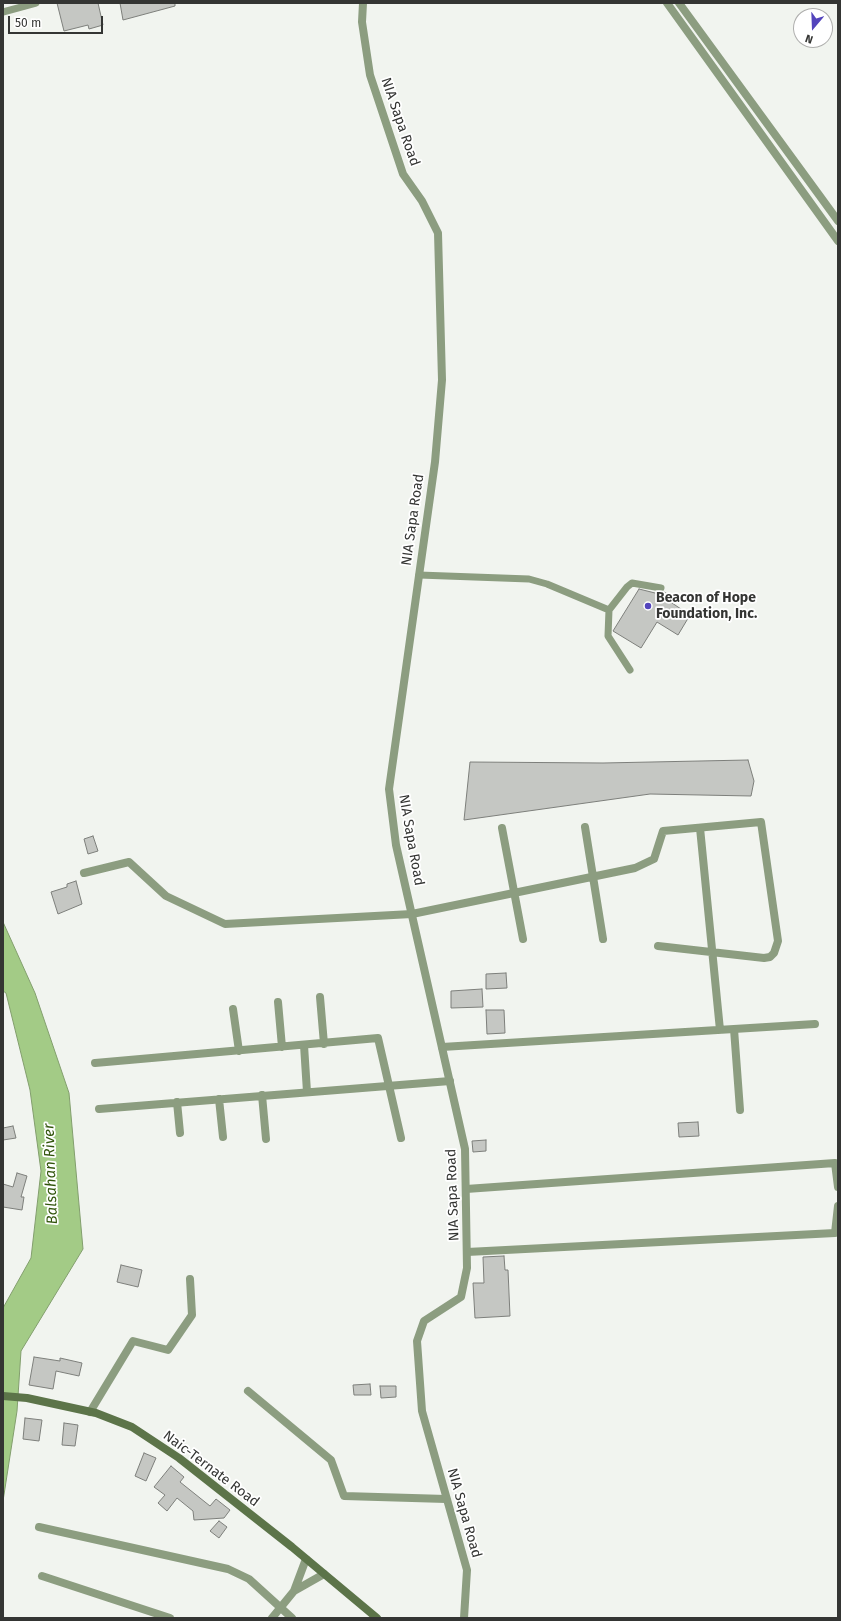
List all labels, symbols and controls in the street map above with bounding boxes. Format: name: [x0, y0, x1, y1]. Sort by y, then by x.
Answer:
scale bar: [10, 8, 105, 34]
north arrow: [793, 8, 833, 48]
text: 50 m: [15, 16, 41, 30]
text: N: [804, 32, 815, 46]
street label: NIA Sapa Road: [377, 76, 423, 168]
street label: NIA Sapa Road: [398, 473, 428, 567]
place label: Beacon of Hope Foundation, Inc.: [656, 590, 757, 622]
marker: Beacon of Hope Foundation, Inc.: [643, 601, 653, 611]
street label: NIA Sapa Road: [395, 793, 427, 887]
water label: Balsahan River: [40, 1123, 62, 1225]
street label: NIA Sapa Road: [443, 1149, 463, 1241]
street label: Naic-Ternate Road: [160, 1427, 262, 1511]
street label: NIA Sapa Road: [443, 1466, 485, 1560]

